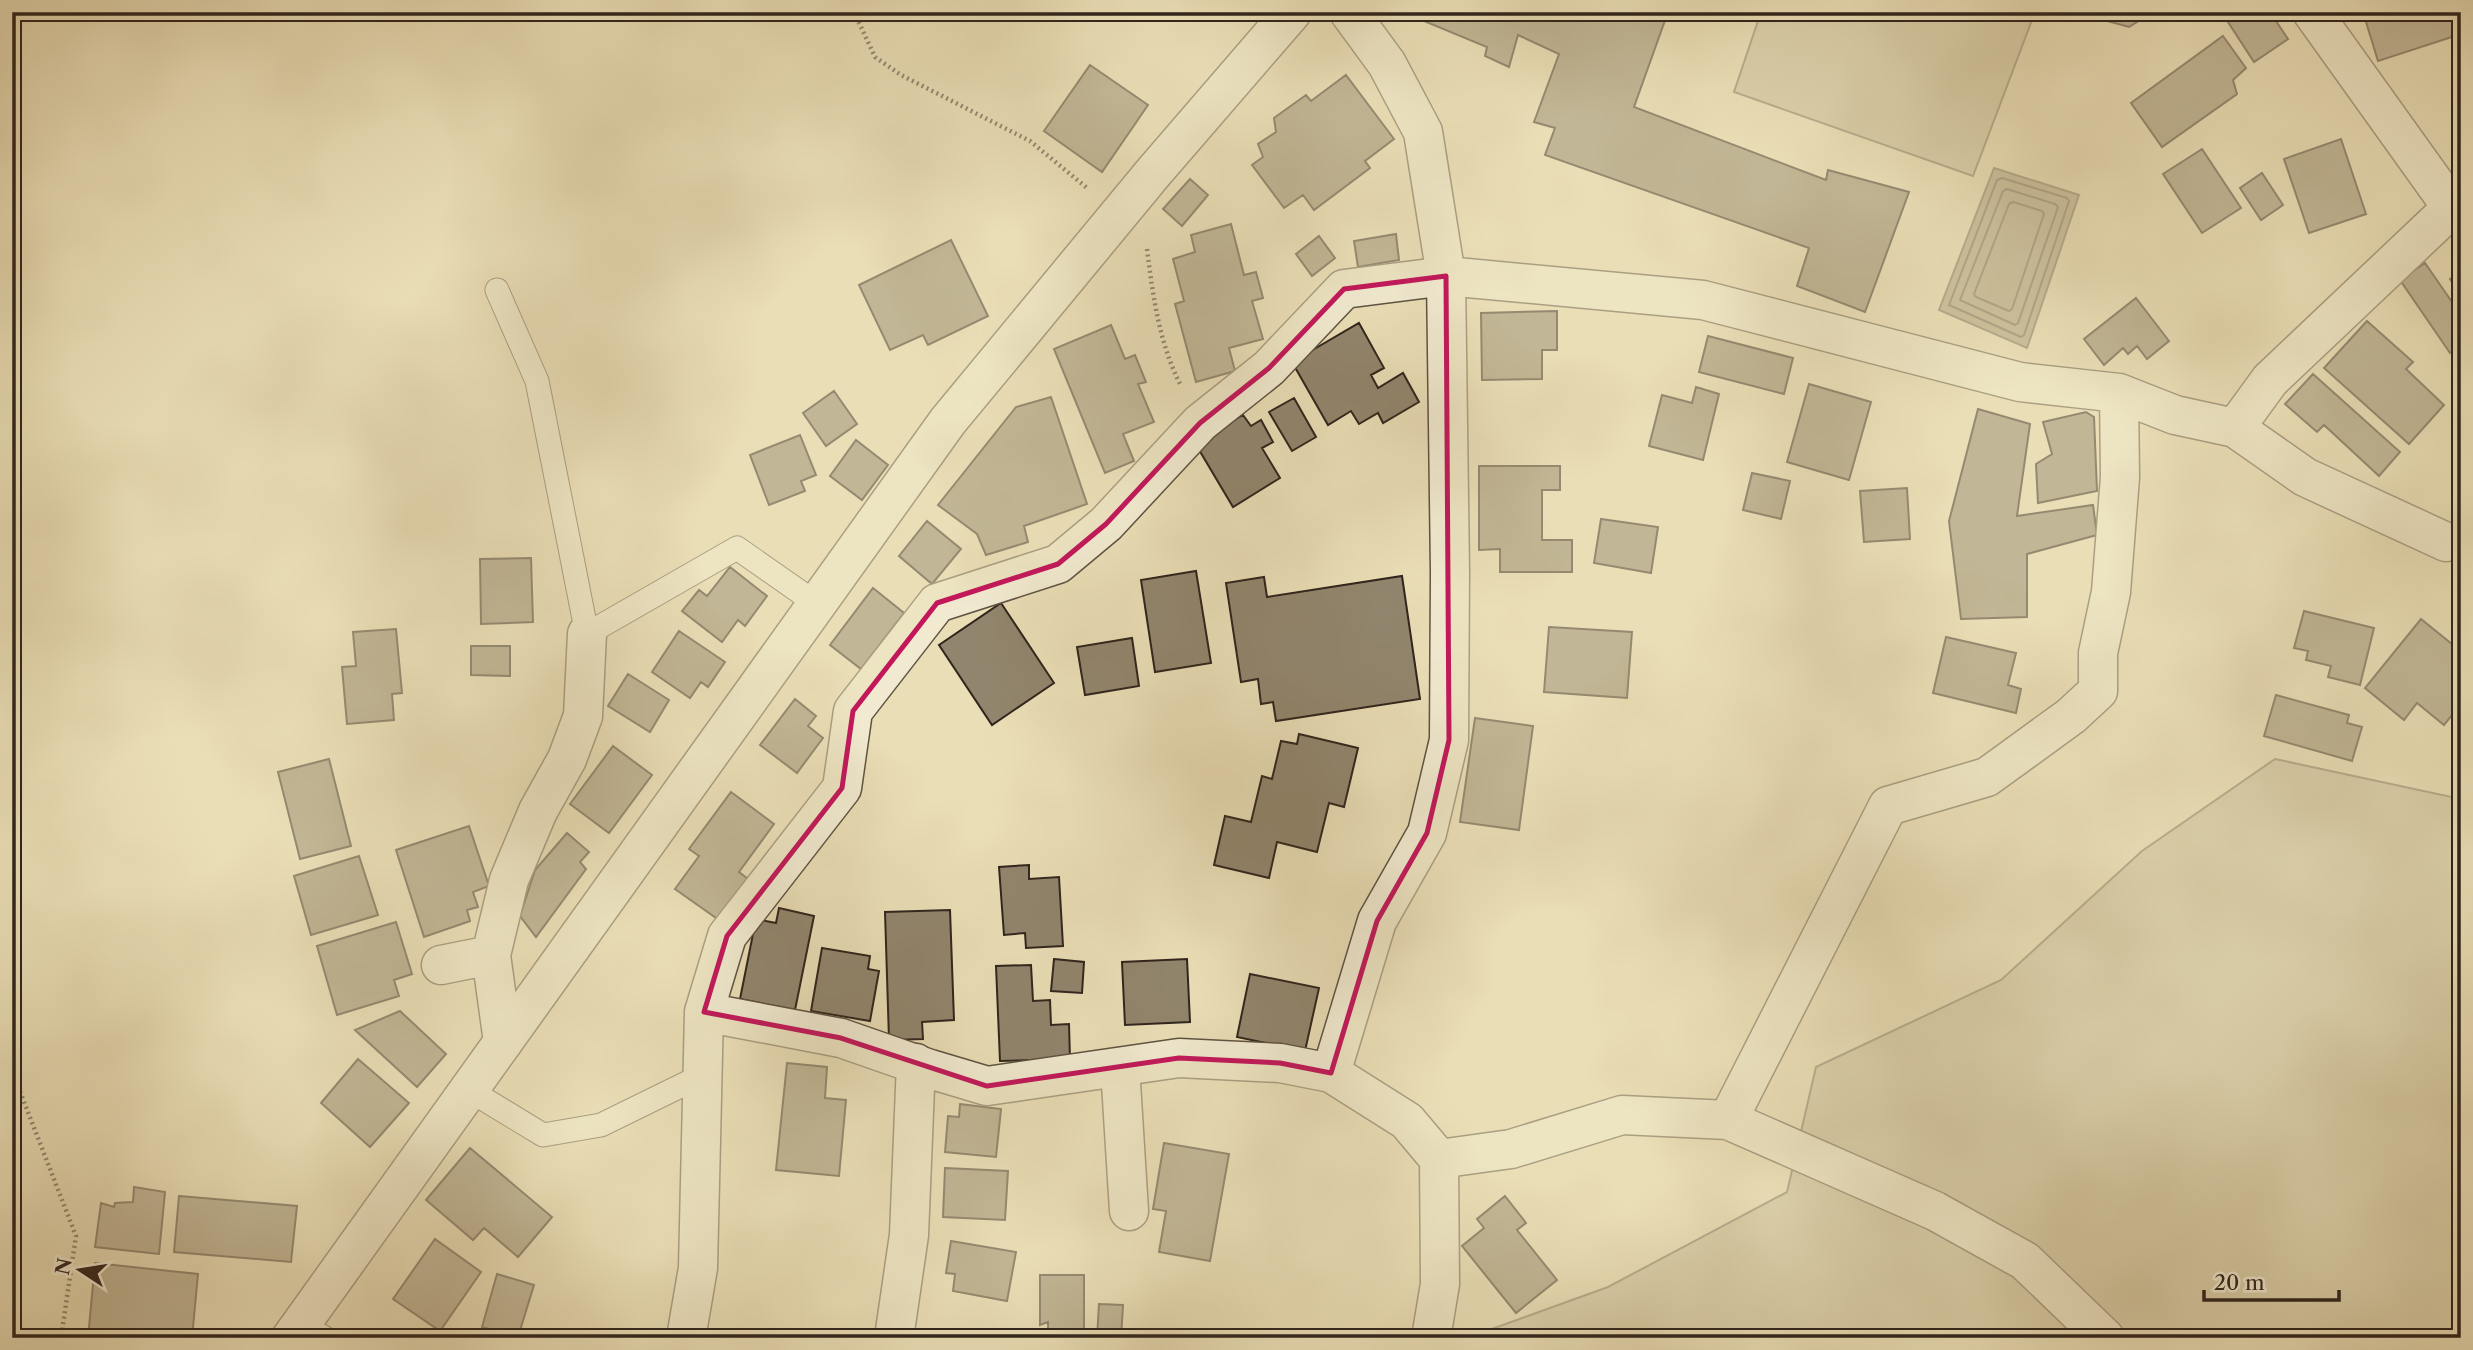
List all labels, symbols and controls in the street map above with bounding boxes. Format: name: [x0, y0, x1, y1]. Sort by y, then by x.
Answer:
north arrow: [46, 1234, 116, 1304]
text: N: [51, 1256, 77, 1277]
scale bar: [2204, 1259, 2338, 1303]
text: 20 m: [2214, 1270, 2265, 1295]

